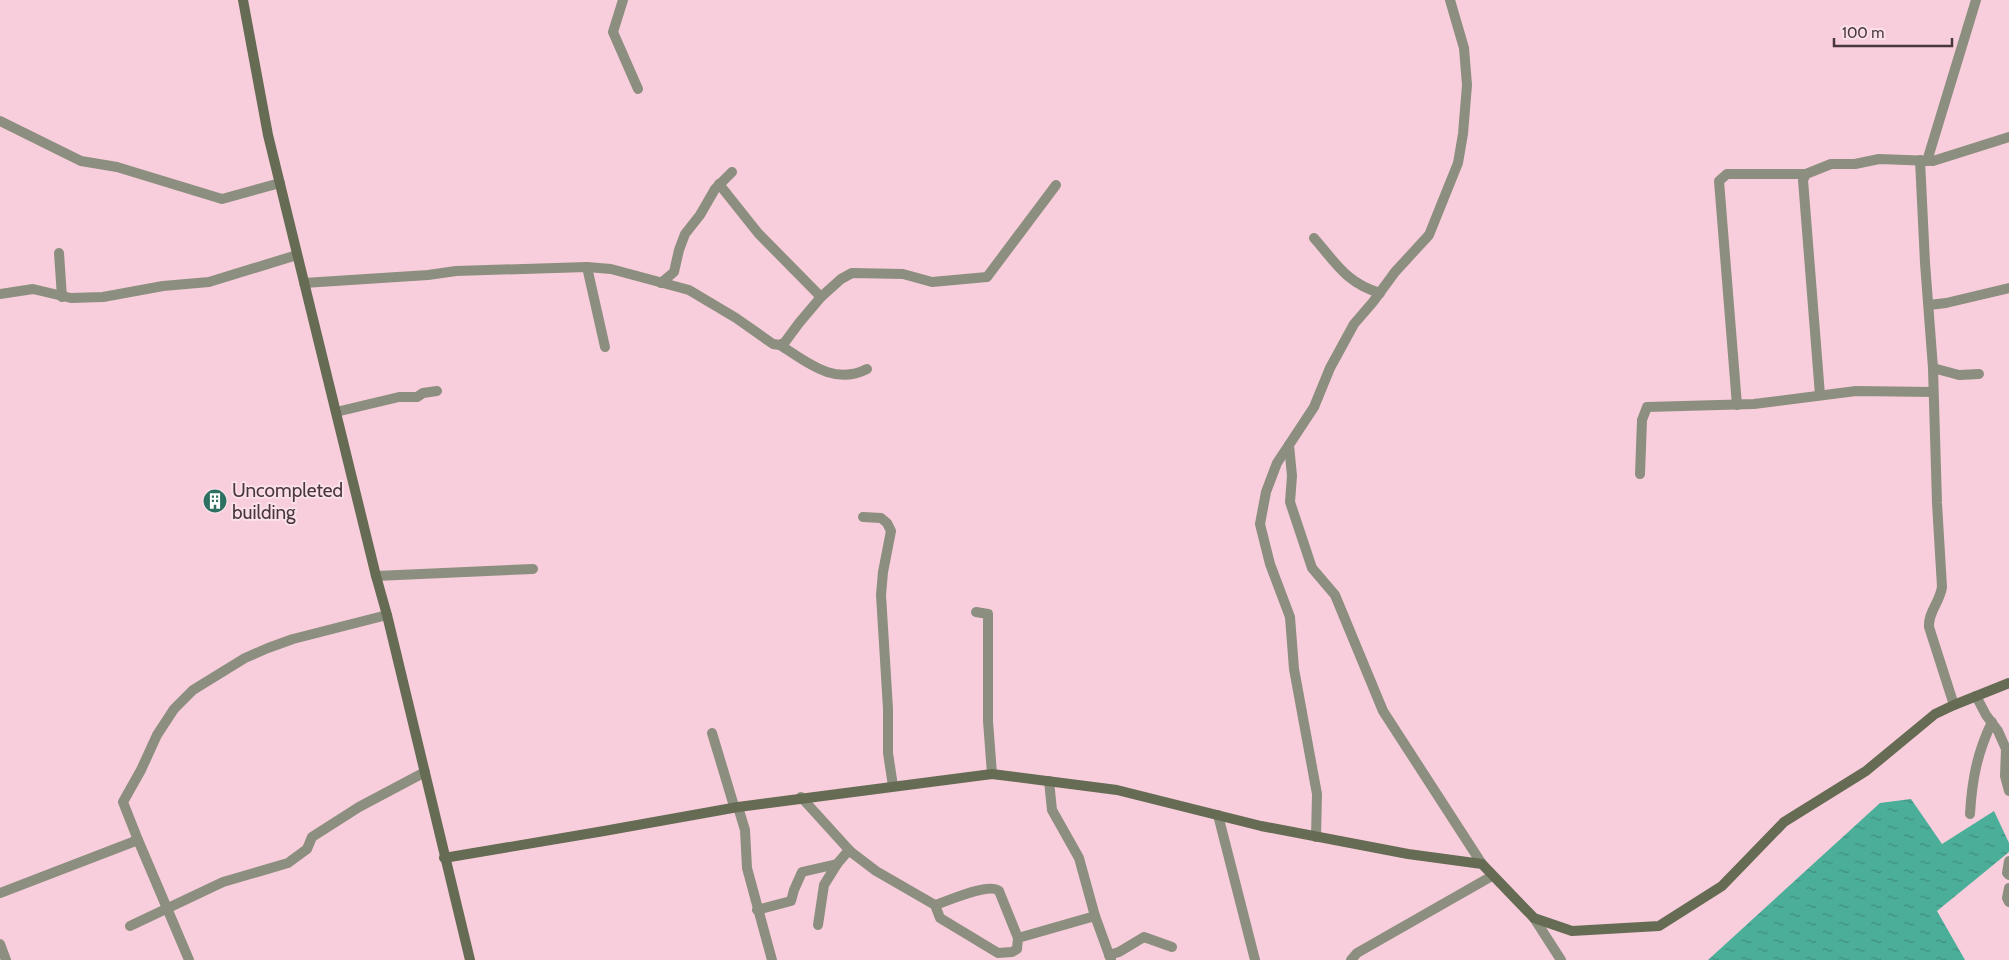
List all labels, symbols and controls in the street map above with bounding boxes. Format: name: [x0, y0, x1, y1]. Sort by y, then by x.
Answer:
scale bar: [1834, 15, 1952, 47]
text: 100 m: [1842, 24, 1884, 42]
place label: Uncompleted building: [232, 479, 343, 524]
building icon: Uncompleted building: [202, 488, 228, 514]

